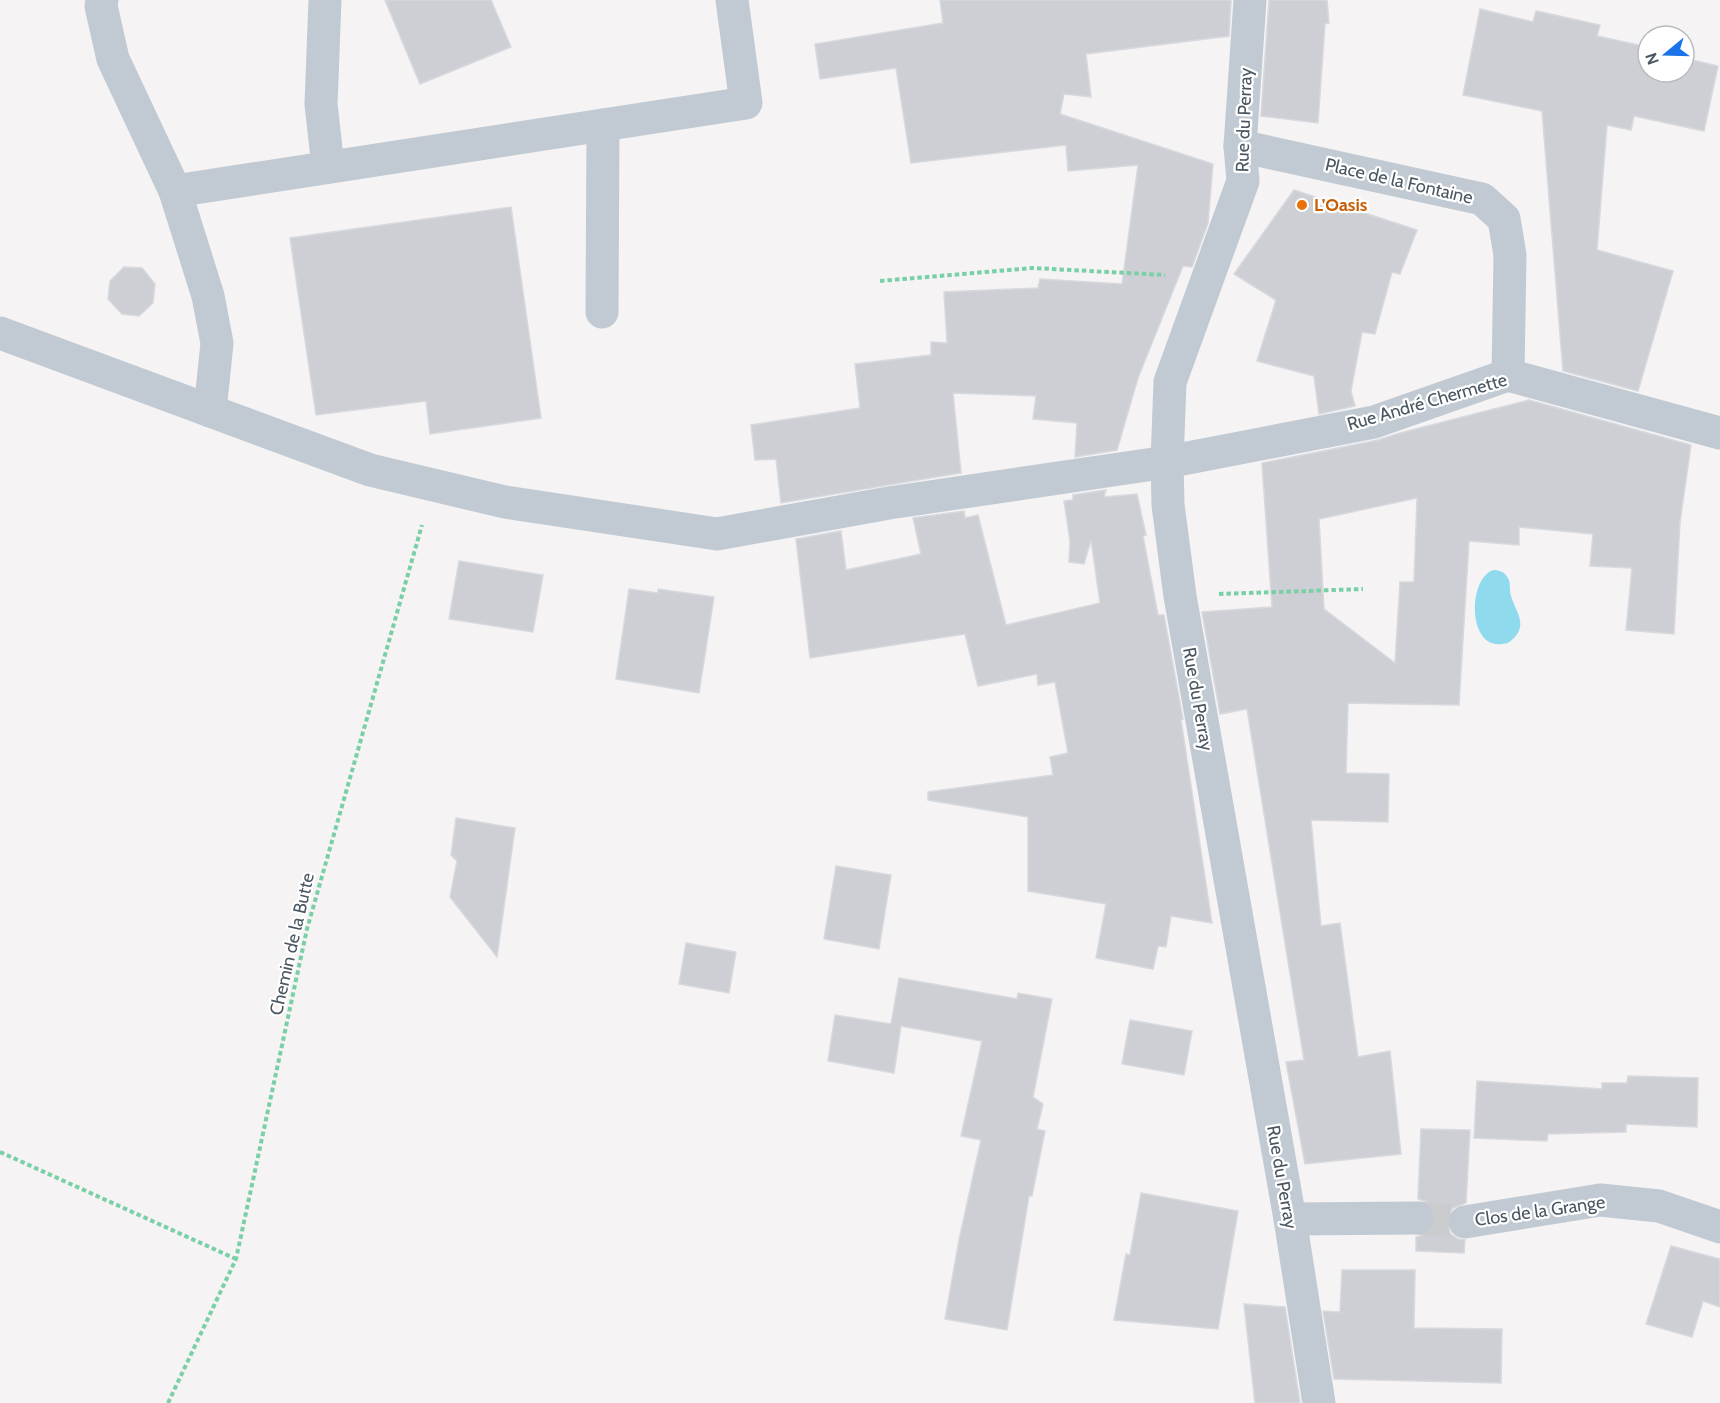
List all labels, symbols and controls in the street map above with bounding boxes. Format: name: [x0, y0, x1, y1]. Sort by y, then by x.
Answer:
north arrow: [1636, 24, 1696, 84]
text: N: [1641, 50, 1663, 67]
street label: Rue du Perray: [1231, 67, 1257, 173]
street label: Place de la Fontaine: [1323, 153, 1475, 209]
place label: L’Oasis: [1314, 194, 1368, 216]
marker: L’Oasis: [1295, 198, 1309, 212]
street label: Rue André Chermette: [1345, 369, 1509, 435]
street label: Rue du Perray: [1178, 646, 1218, 752]
street label: Chemin de la Butte: [265, 871, 319, 1017]
street label: Rue du Perray: [1262, 1124, 1302, 1230]
street label: Clos de la Grange: [1473, 1191, 1607, 1231]

